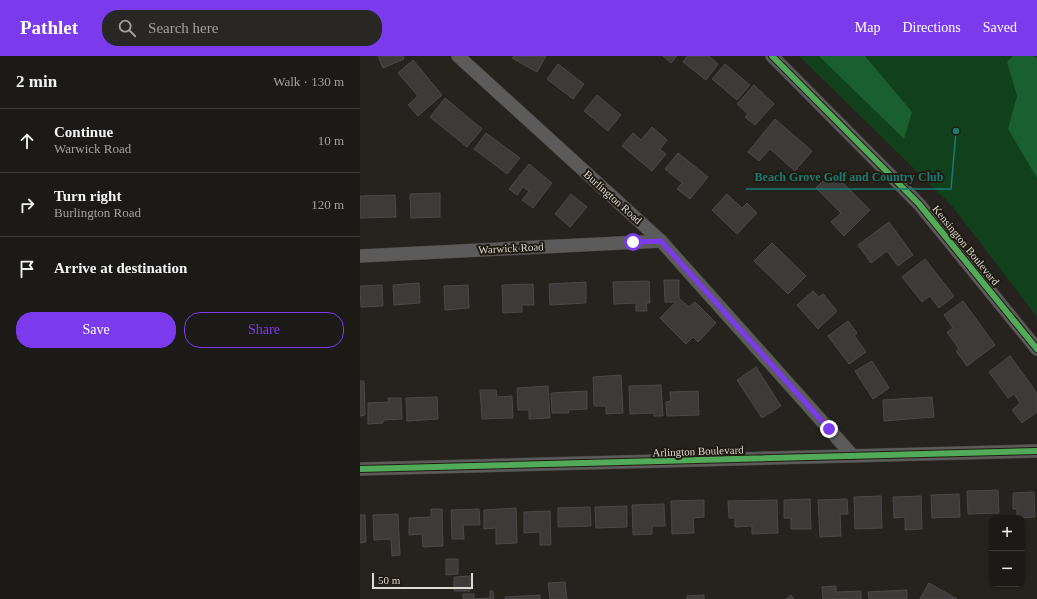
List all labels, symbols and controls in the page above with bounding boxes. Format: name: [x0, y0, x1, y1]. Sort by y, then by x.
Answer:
search box: [102, 10, 382, 46]
text: Pathlet: [20, 17, 78, 38]
icon: search: [116, 17, 138, 39]
text: Search here: [148, 20, 218, 36]
text: Map: [855, 20, 880, 35]
text: Directions: [902, 20, 961, 35]
text: Saved: [983, 20, 1017, 35]
text: 2 min: [16, 72, 57, 91]
text: Walk · 130 m: [273, 74, 344, 89]
text: Continue: [54, 124, 113, 140]
icon: ahead: [16, 130, 38, 152]
text: 10 m: [318, 133, 344, 148]
text: Warwick Road: [54, 141, 131, 156]
callout: Beach Grove Golf and Country Club: [746, 165, 951, 189]
street label: Burlington Road: [582, 168, 645, 226]
text: Beach Grove Golf and Country Club: [755, 170, 944, 184]
text: Turn right: [54, 188, 121, 204]
icon: right: [16, 194, 38, 216]
text: 120 m: [311, 197, 344, 212]
street label: Kensington Boulevard: [930, 203, 1002, 288]
text: Burlington Road: [54, 205, 141, 220]
route start: [624, 233, 642, 251]
street label: Warwick Road: [478, 240, 544, 256]
icon: arrive: [16, 258, 38, 280]
text: Arrive at destination: [54, 260, 187, 276]
button: Save: [16, 312, 176, 348]
button: Share: [184, 312, 344, 348]
route end: [820, 420, 838, 438]
street label: Arlington Boulevard: [652, 443, 744, 459]
map controls: [989, 515, 1025, 587]
button: +: [989, 515, 1025, 551]
button: −: [989, 551, 1025, 587]
scale bar: [372, 571, 473, 590]
text: 50 m: [378, 574, 400, 586]

